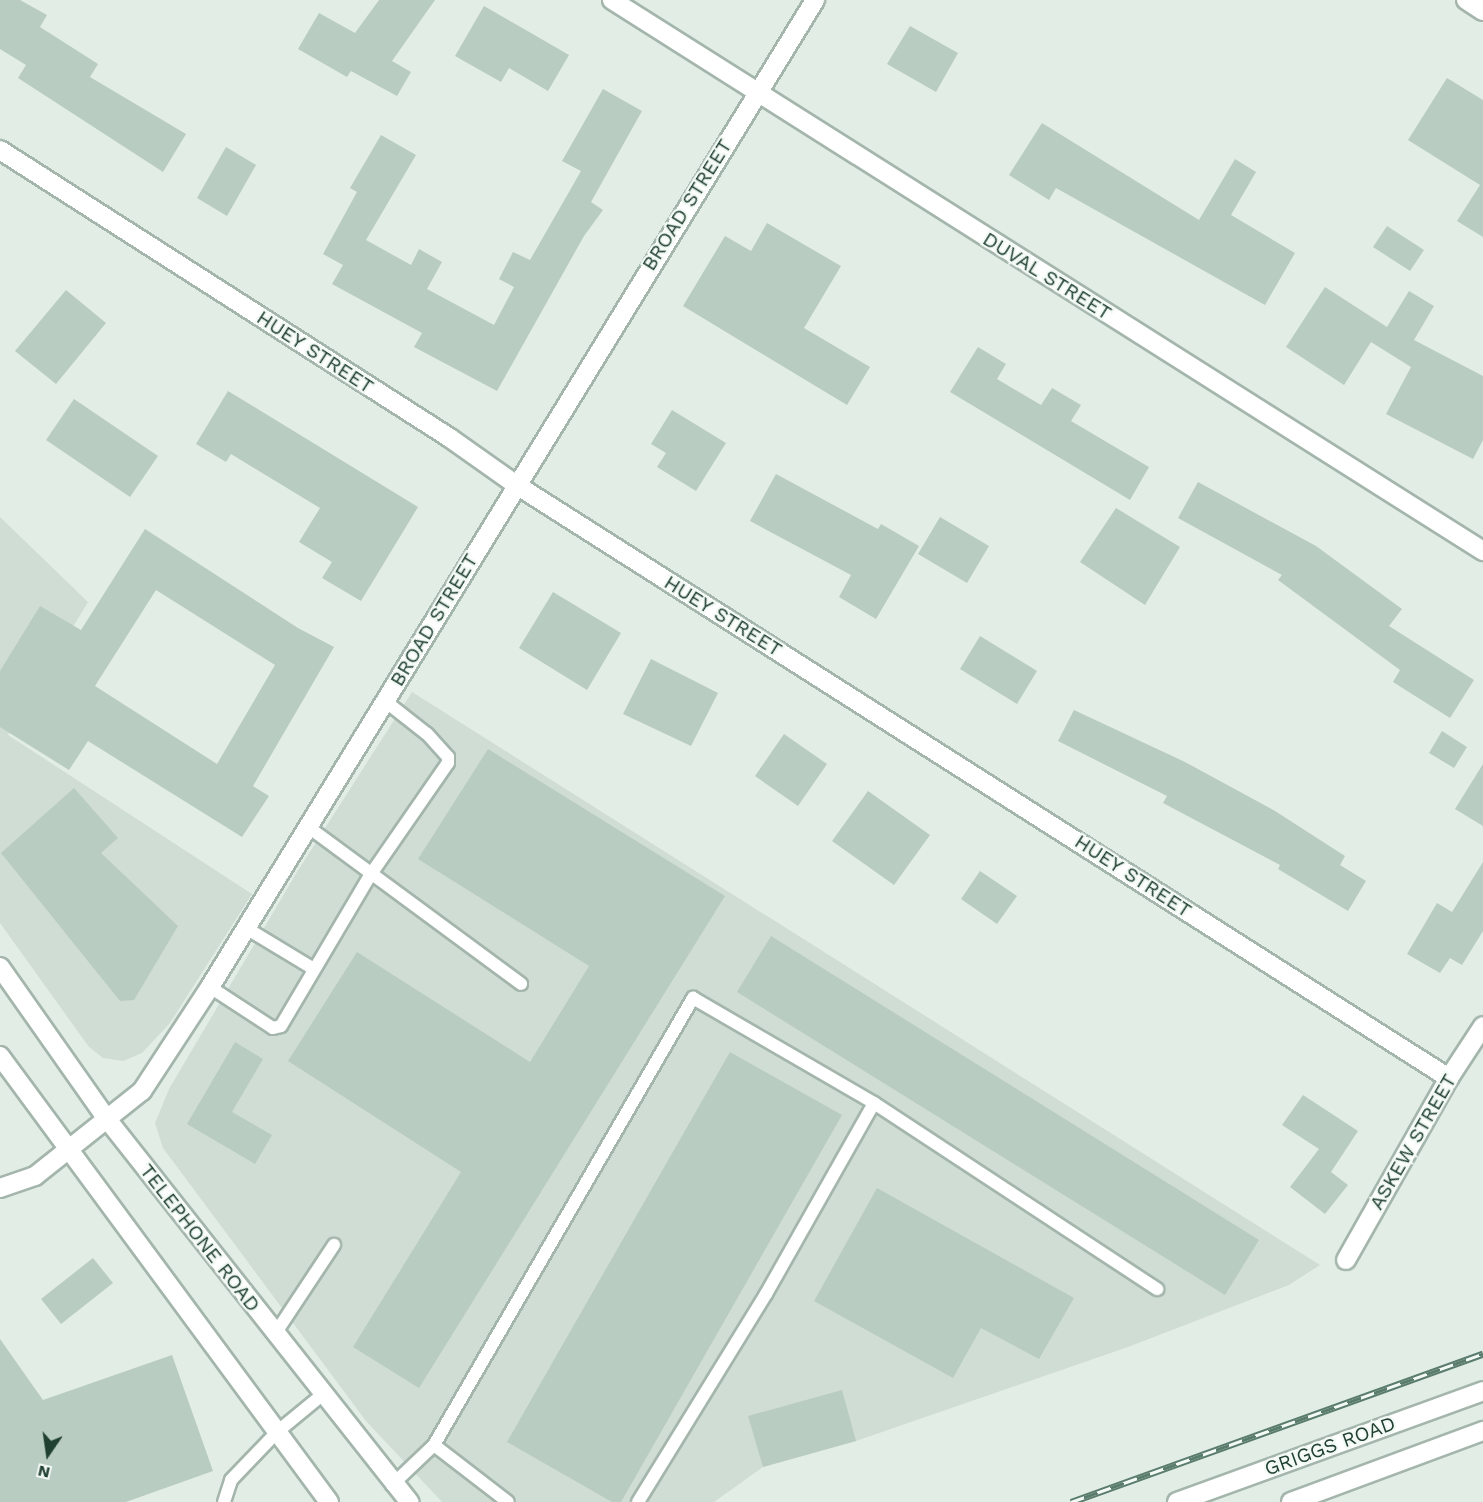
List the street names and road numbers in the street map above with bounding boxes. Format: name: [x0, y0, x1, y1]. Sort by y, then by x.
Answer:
street label: BROAD STREET: [637, 135, 737, 275]
street label: DUVAL STREET: [978, 227, 1116, 325]
street label: HUEY STREET: [252, 305, 378, 399]
street label: BROAD STREET: [385, 549, 483, 691]
street label: HUEY STREET: [659, 570, 787, 662]
street label: HUEY STREET: [1070, 829, 1196, 923]
street label: ASKEW STREET: [1364, 1070, 1462, 1214]
street label: TELEPHONE ROAD: [135, 1159, 265, 1317]
street label: GRIGGS ROAD: [1261, 1411, 1399, 1481]

